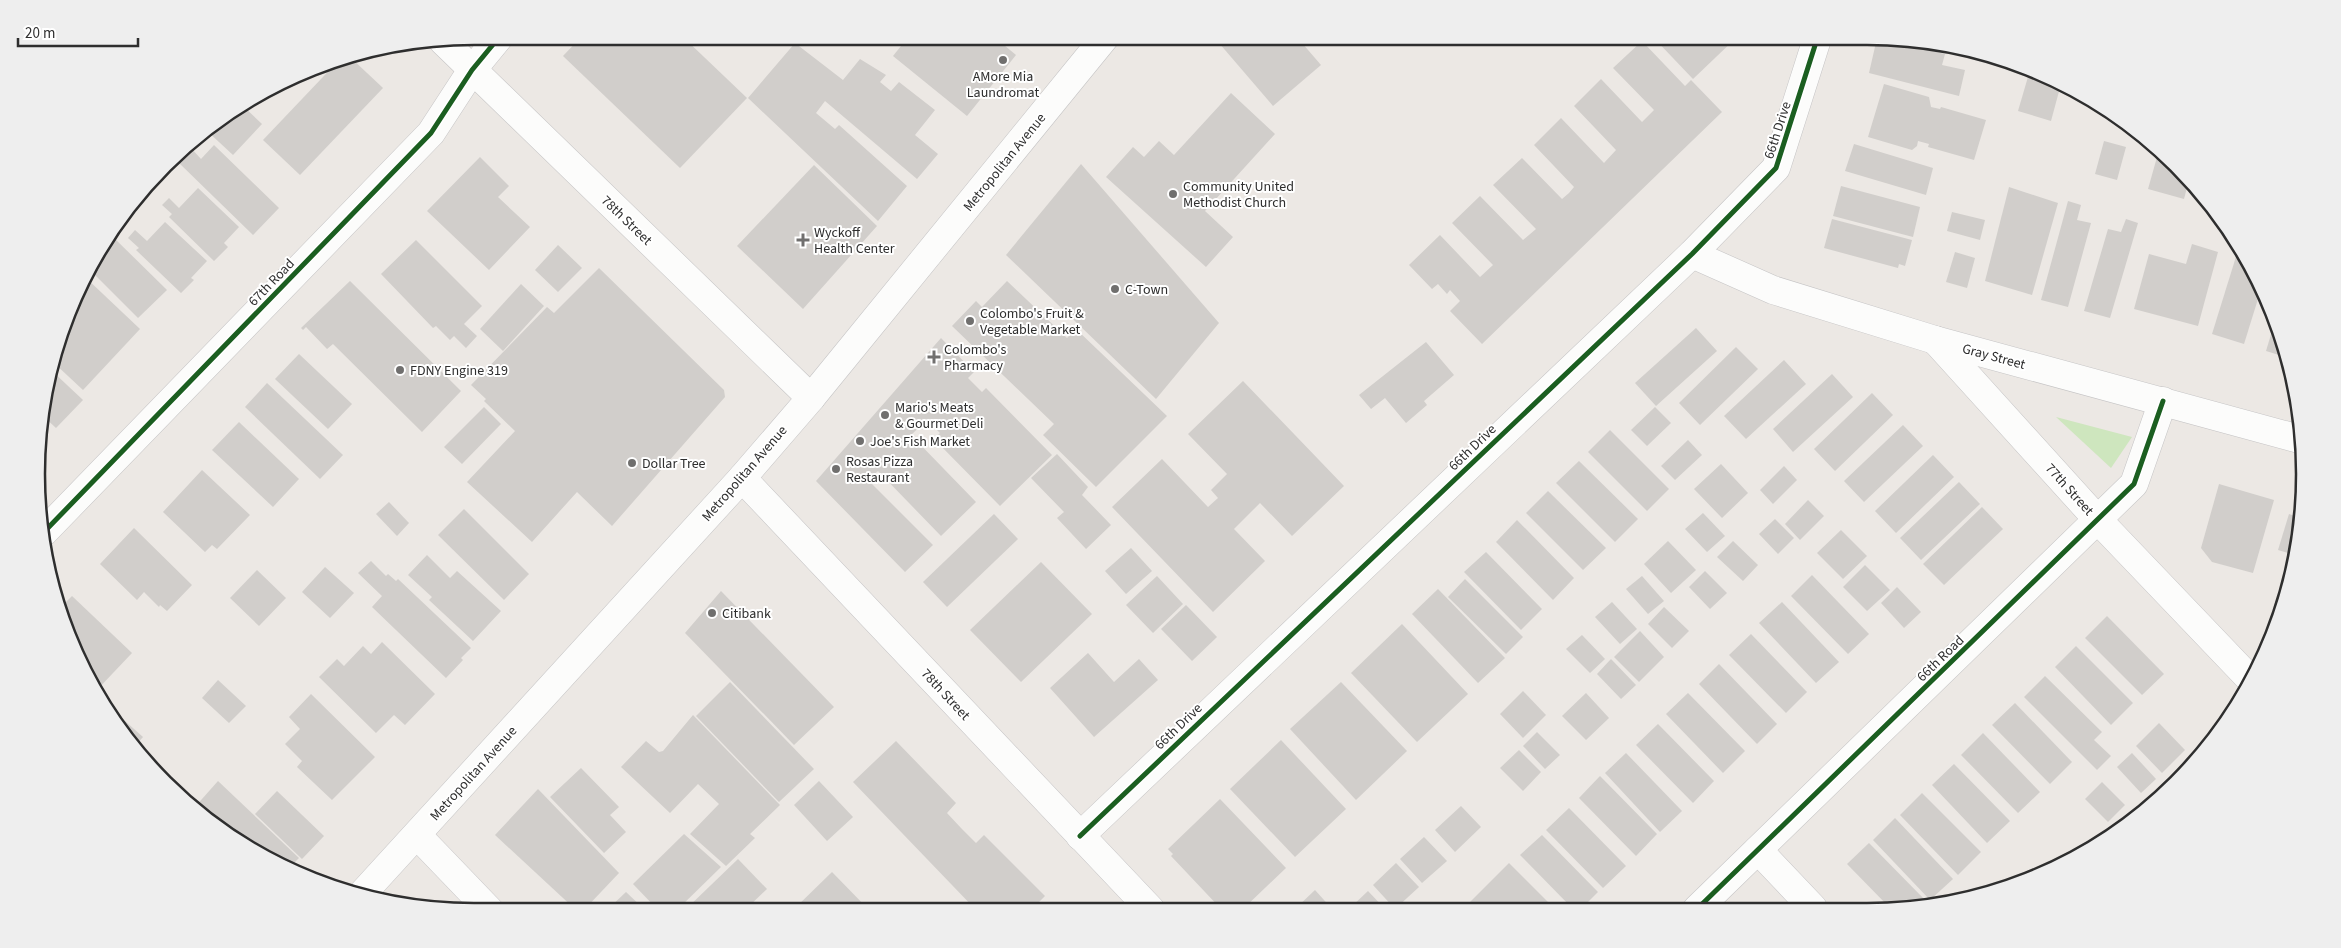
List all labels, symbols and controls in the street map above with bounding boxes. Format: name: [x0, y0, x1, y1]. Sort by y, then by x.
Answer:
scale bar: [18, 15, 138, 47]
text: 20 m: [25, 23, 55, 44]
marker: AMore Mia Laundromat: [997, 54, 1009, 66]
place label: AMore Mia Laundromat: [967, 67, 1039, 103]
street label: 66th Drive: [1759, 99, 1797, 162]
street label: Metropolitan Avenue: [959, 109, 1051, 216]
place label: Community United Methodist Church: [1183, 177, 1294, 213]
marker: Community United Methodist Church: [1167, 188, 1179, 200]
street label: 78th Street: [596, 191, 657, 250]
place label: Wyckoff Health Center: [814, 223, 895, 259]
marker: Wyckoff Health Center: [796, 233, 810, 247]
street label: 67th Road: [244, 254, 299, 311]
place label: C-Town: [1125, 280, 1168, 300]
marker: C-Town: [1109, 283, 1121, 295]
place label: Colombo's Fruit & Vegetable Market: [980, 304, 1084, 340]
marker: Colombo's Fruit & Vegetable Market: [964, 315, 976, 327]
street label: Gray Street: [1960, 339, 2028, 375]
place label: Colombo's Pharmacy: [944, 340, 1006, 376]
marker: Colombo's Pharmacy: [928, 351, 940, 363]
place label: FDNY Engine 319: [410, 361, 508, 381]
marker: FDNY Engine 319: [394, 364, 406, 376]
place label: Mario's Meats & Gourmet Deli: [895, 398, 984, 434]
marker: Mario's Meats & Gourmet Deli: [879, 409, 891, 421]
street label: 66th Drive: [1444, 420, 1501, 476]
street label: Metropolitan Avenue: [697, 421, 792, 526]
place label: Joe's Fish Market: [870, 432, 970, 452]
marker: Joe's Fish Market: [854, 435, 866, 447]
place label: Rosas Pizza Restaurant: [846, 452, 913, 488]
place label: Dollar Tree: [642, 454, 706, 474]
marker: Dollar Tree: [626, 457, 638, 469]
street label: 77th Street: [2040, 459, 2098, 520]
marker: Rosas Pizza Restaurant: [830, 463, 842, 475]
place label: Citibank: [722, 604, 771, 624]
marker: Citibank: [706, 607, 718, 619]
street label: 66th Road: [1912, 631, 1969, 686]
street label: 78th Street: [916, 664, 975, 725]
street label: 66th Drive: [1150, 699, 1207, 755]
street label: Metropolitan Avenue: [426, 722, 522, 826]

